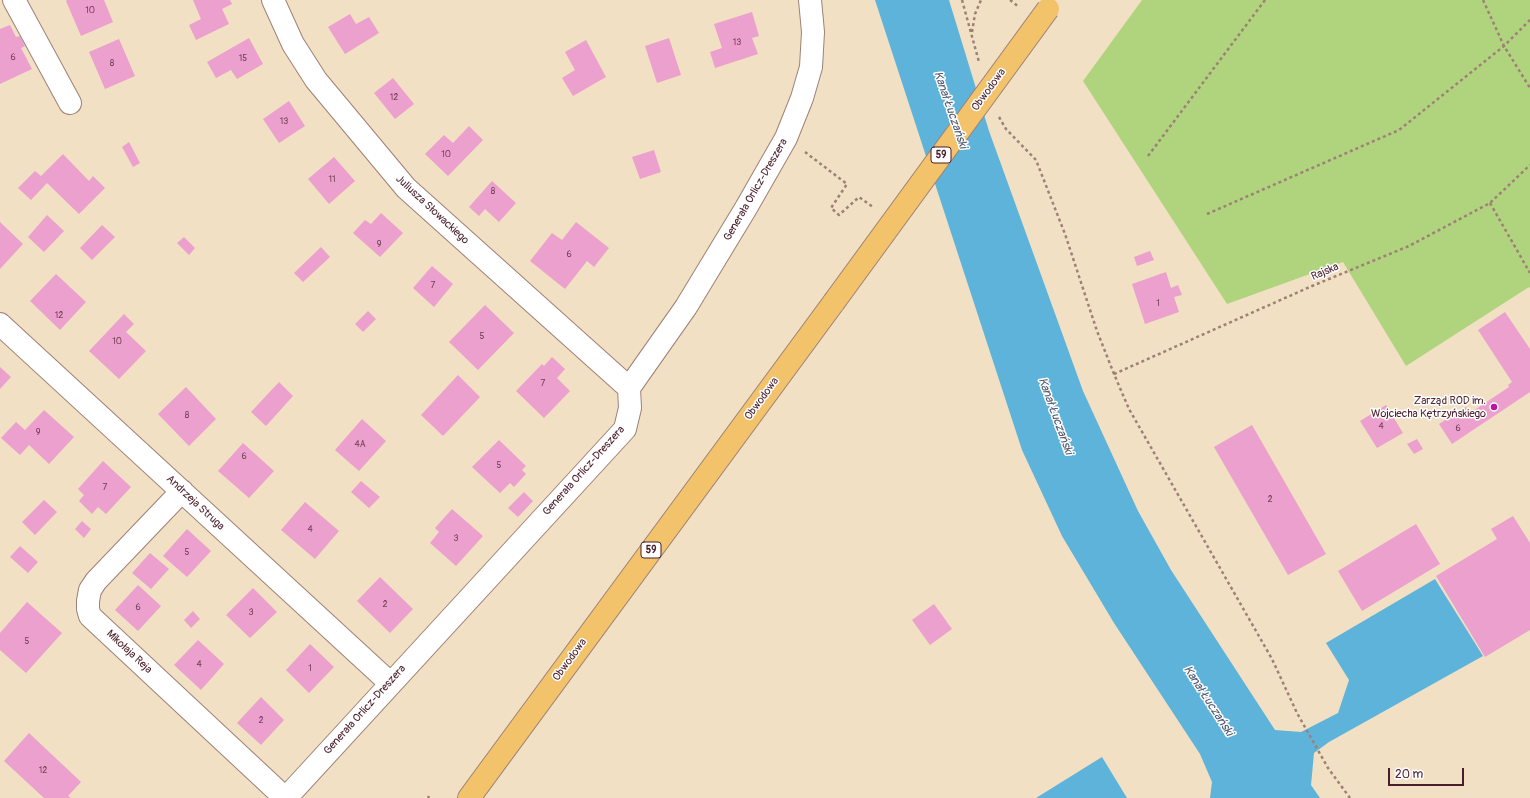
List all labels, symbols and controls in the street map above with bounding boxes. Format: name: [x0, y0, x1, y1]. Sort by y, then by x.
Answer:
house number: 10: [85, 6, 95, 16]
house number: 13: [733, 38, 741, 48]
house number: 6: [10, 53, 16, 63]
house number: 15: [239, 54, 247, 64]
house number: 8: [110, 59, 114, 69]
street label: Obwodowa: [969, 66, 1009, 114]
water label: Kanał Łuczański: [930, 70, 970, 150]
house number: 12: [390, 93, 398, 103]
house number: 13: [280, 117, 288, 127]
street label: Generała Orlicz-Dreszera: [721, 136, 791, 244]
road number: 59: [931, 147, 951, 163]
house number: 10: [441, 150, 451, 160]
street label: Juliusza Słowackiego: [393, 173, 471, 247]
house number: 11: [328, 175, 336, 185]
house number: 8: [491, 187, 495, 197]
house number: 9: [377, 240, 381, 250]
house number: 6: [566, 250, 572, 260]
street label: Rajska: [1309, 260, 1341, 284]
house number: 7: [431, 281, 435, 291]
house number: 1: [1156, 299, 1160, 309]
house number: 12: [55, 311, 63, 321]
house number: 5: [480, 332, 484, 342]
house number: 10: [112, 337, 122, 347]
street label: Obwodowa: [742, 375, 782, 423]
water label: Kanał Łuczański: [1034, 376, 1076, 456]
house number: 7: [541, 379, 545, 389]
place label: Zarząd ROD im. Wojciecha Kętrzyńskiego: [1371, 394, 1486, 420]
marker: Zarząd ROD im. Wojciecha Kętrzyńskiego: [1489, 402, 1499, 412]
house number: 8: [185, 411, 189, 421]
house number: 4: [1378, 422, 1384, 432]
street label: Generała Orlicz-Dreszera: [540, 423, 628, 519]
house number: 6: [1455, 424, 1461, 434]
house number: 9: [36, 428, 40, 438]
house number: 4A: [354, 440, 366, 450]
house number: 6: [241, 452, 247, 462]
house number: 5: [497, 461, 501, 471]
street label: Andrzeja Struga: [163, 473, 227, 533]
house number: 7: [103, 483, 107, 493]
house number: 2: [1267, 495, 1273, 505]
house number: 4: [307, 525, 313, 535]
house number: 3: [453, 534, 459, 544]
road number: 59: [641, 542, 661, 558]
house number: 5: [185, 548, 189, 558]
house number: 2: [382, 600, 388, 610]
house number: 6: [135, 603, 141, 613]
house number: 3: [248, 608, 254, 618]
street label: Mikołaja Reja: [103, 628, 155, 676]
street label: Obwodowa: [550, 636, 590, 684]
house number: 5: [25, 637, 29, 647]
house number: 4: [196, 660, 202, 670]
street label: Generała Orlicz-Dreszera: [321, 662, 409, 758]
water label: Kanał Łuczański: [1180, 663, 1236, 739]
house number: 1: [308, 664, 312, 674]
house number: 2: [258, 716, 264, 726]
scale bar: [1390, 760, 1466, 786]
house number: 12: [39, 766, 47, 776]
text: 20 m: [1395, 767, 1423, 782]

